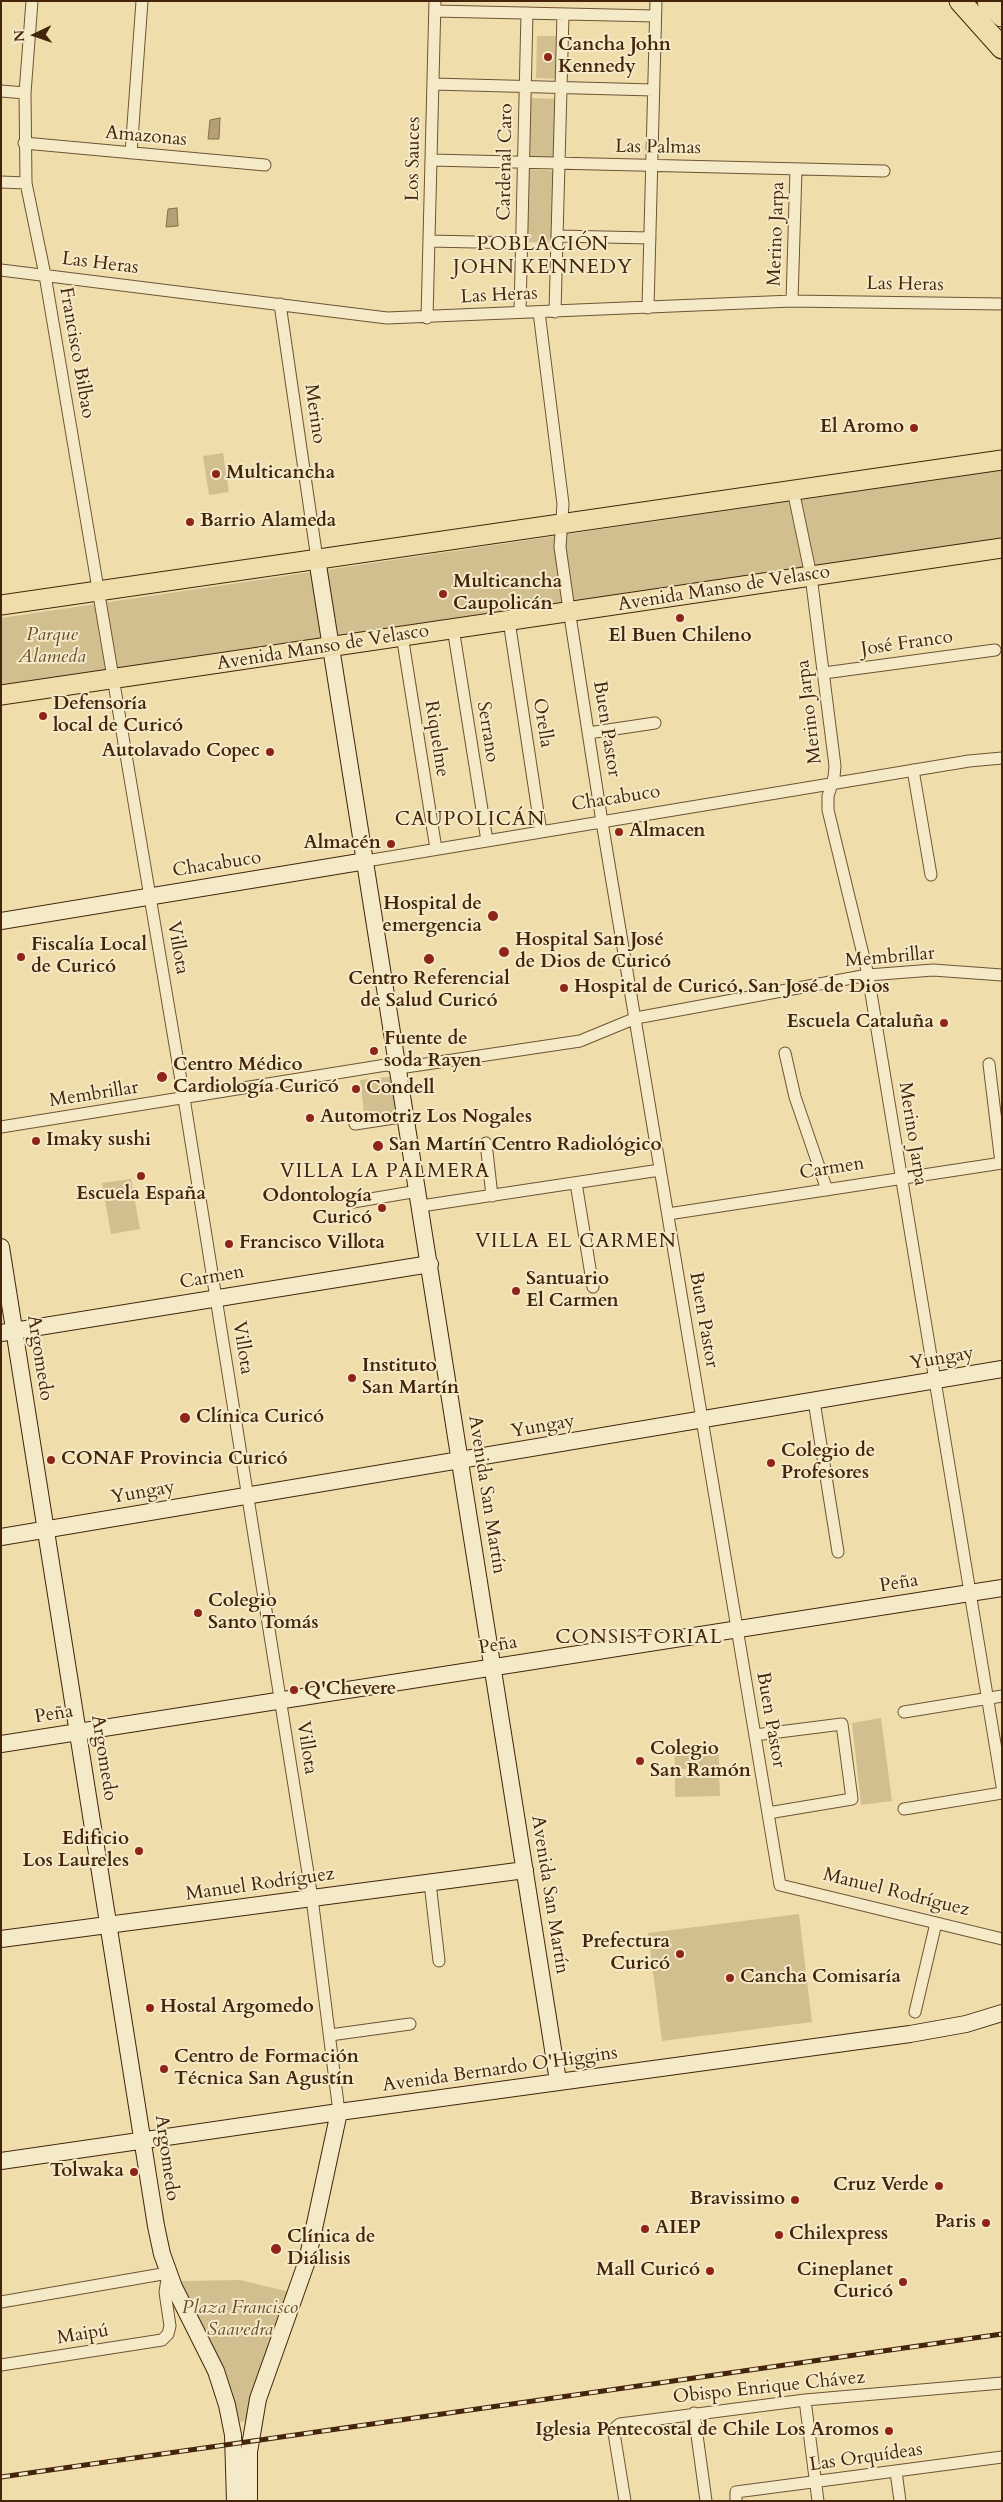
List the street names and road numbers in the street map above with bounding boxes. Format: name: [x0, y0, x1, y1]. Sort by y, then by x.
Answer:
street label: Cardenal Caro: [494, 103, 518, 221]
street label: Los Sauces: [402, 116, 426, 202]
street label: Amazonas: [104, 122, 188, 152]
street label: Las Palmas: [615, 136, 701, 160]
street label: Merino Jarpa: [764, 181, 790, 287]
street label: Las Heras: [60, 248, 140, 280]
street label: Las Heras: [866, 273, 944, 297]
street label: Las Heras: [460, 283, 538, 309]
street label: Francisco Bilbao: [53, 286, 99, 420]
street label: Merino: [299, 383, 329, 445]
street label: Avenida Manso de Velasco: [616, 561, 832, 617]
street label: Avenida Manso de Velasco: [215, 620, 431, 676]
street label: José Franco: [860, 626, 954, 662]
street label: Merino Jarpa: [792, 659, 828, 765]
street label: Buen Pastor: [587, 679, 625, 779]
street label: Orella: [527, 697, 557, 749]
street label: Riquelme: [419, 699, 453, 779]
street label: Serrano: [471, 700, 503, 764]
street label: Chacabuco: [570, 781, 662, 817]
street label: Chacabuco: [171, 847, 263, 883]
street label: Villota: [161, 920, 193, 976]
street label: Membrillar: [844, 943, 936, 973]
street label: Membrillar: [48, 1077, 140, 1113]
street label: Merino Jarpa: [893, 1080, 931, 1188]
street label: Carmen: [798, 1153, 866, 1185]
street label: Carmen: [178, 1261, 246, 1295]
street label: Buen Pastor: [683, 1270, 723, 1370]
street label: Argomedo: [21, 1314, 57, 1402]
street label: Villota: [227, 1320, 257, 1376]
street label: Yungay: [908, 1342, 976, 1376]
street label: Yungay: [509, 1410, 577, 1444]
street label: Avenida San Martín: [462, 1414, 510, 1576]
street label: Yungay: [109, 1476, 177, 1510]
street label: Peña: [878, 1570, 920, 1598]
street label: Peña: [477, 1632, 519, 1660]
street label: Buen Pastor: [750, 1670, 790, 1770]
street label: Peña: [33, 1701, 75, 1729]
street label: Argomedo: [85, 1714, 121, 1802]
street label: Villota: [291, 1720, 321, 1776]
street label: Avenida San Martín: [525, 1814, 573, 1976]
street label: Manuel Rodríguez: [184, 1863, 336, 1907]
street label: Manuel Rodríguez: [821, 1864, 971, 1922]
street label: Avenida Bernardo O'Higgins: [381, 2042, 619, 2098]
street label: Argomedo: [149, 2114, 183, 2202]
street label: Maipú: [56, 2320, 110, 2350]
street label: Obispo Enrique Chávez: [672, 2367, 866, 2409]
street label: Las Orquídeas: [808, 2439, 924, 2477]

